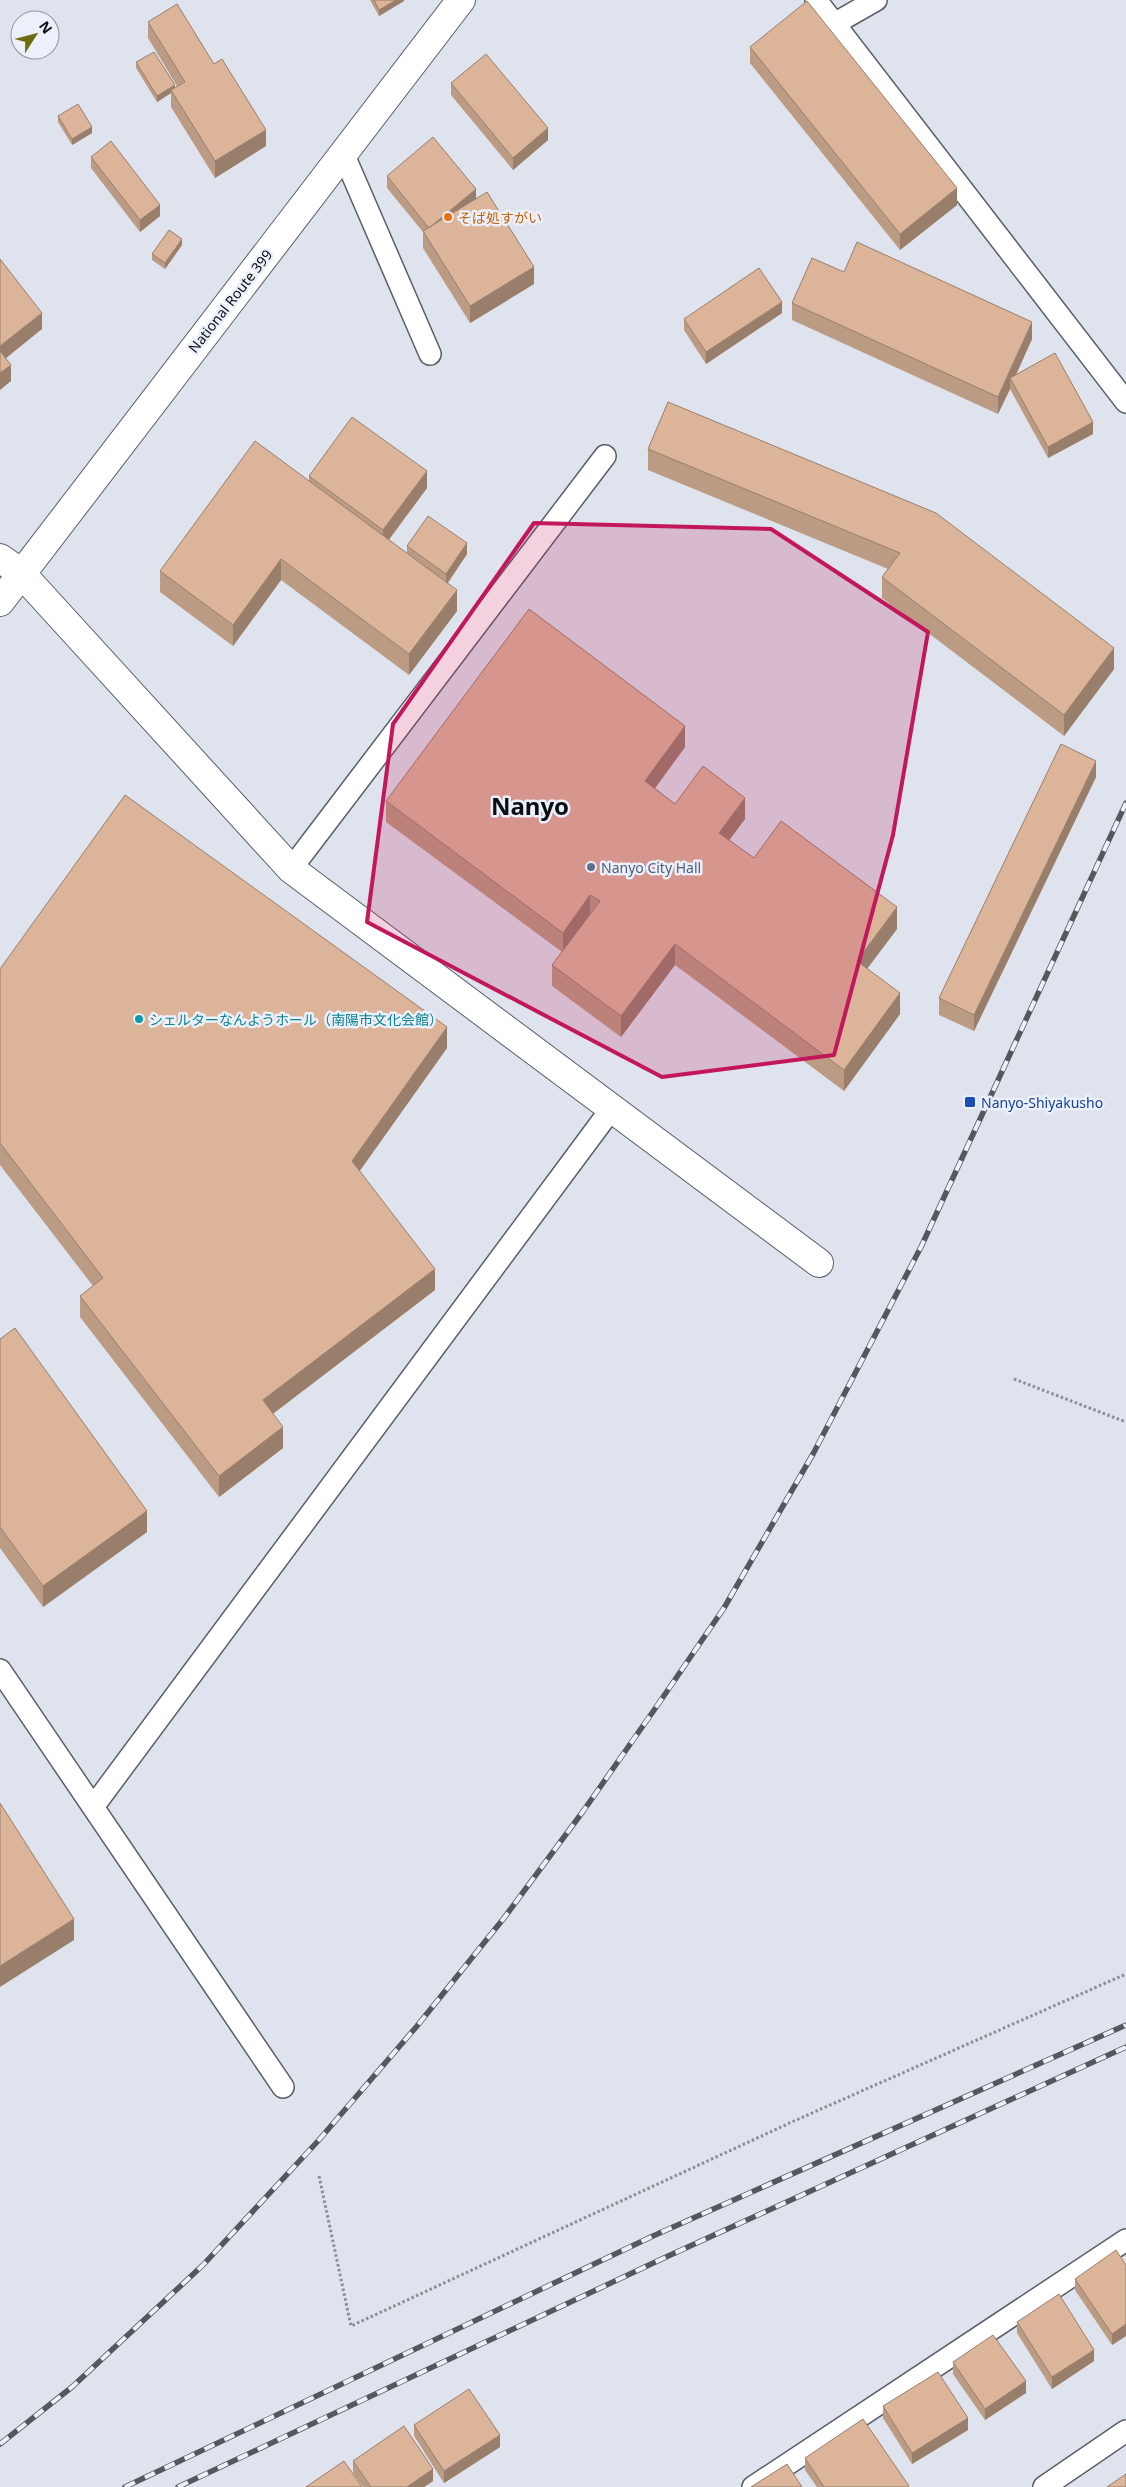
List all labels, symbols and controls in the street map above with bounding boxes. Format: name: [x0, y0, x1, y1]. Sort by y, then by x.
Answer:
north arrow: [10, 10, 60, 60]
text: N: [35, 17, 57, 37]
place label: そば処すがい: [458, 208, 542, 227]
marker: そば処すがい: [442, 211, 454, 223]
street label: National Route 399: [184, 246, 276, 356]
district label: Nanyo: [491, 789, 569, 822]
place label: Nanyo City Hall: [601, 858, 701, 877]
marker: Nanyo City Hall: [585, 861, 597, 873]
place label: シェルターなんようホール（南陽市文化会館）: [149, 1010, 443, 1029]
marker: シェルターなんようホール（南陽市文化会館）: [133, 1013, 145, 1025]
place label: Nanyo-Shiyakusho: [981, 1093, 1103, 1112]
marker: Nanyo-Shiyakusho: [963, 1095, 977, 1109]

